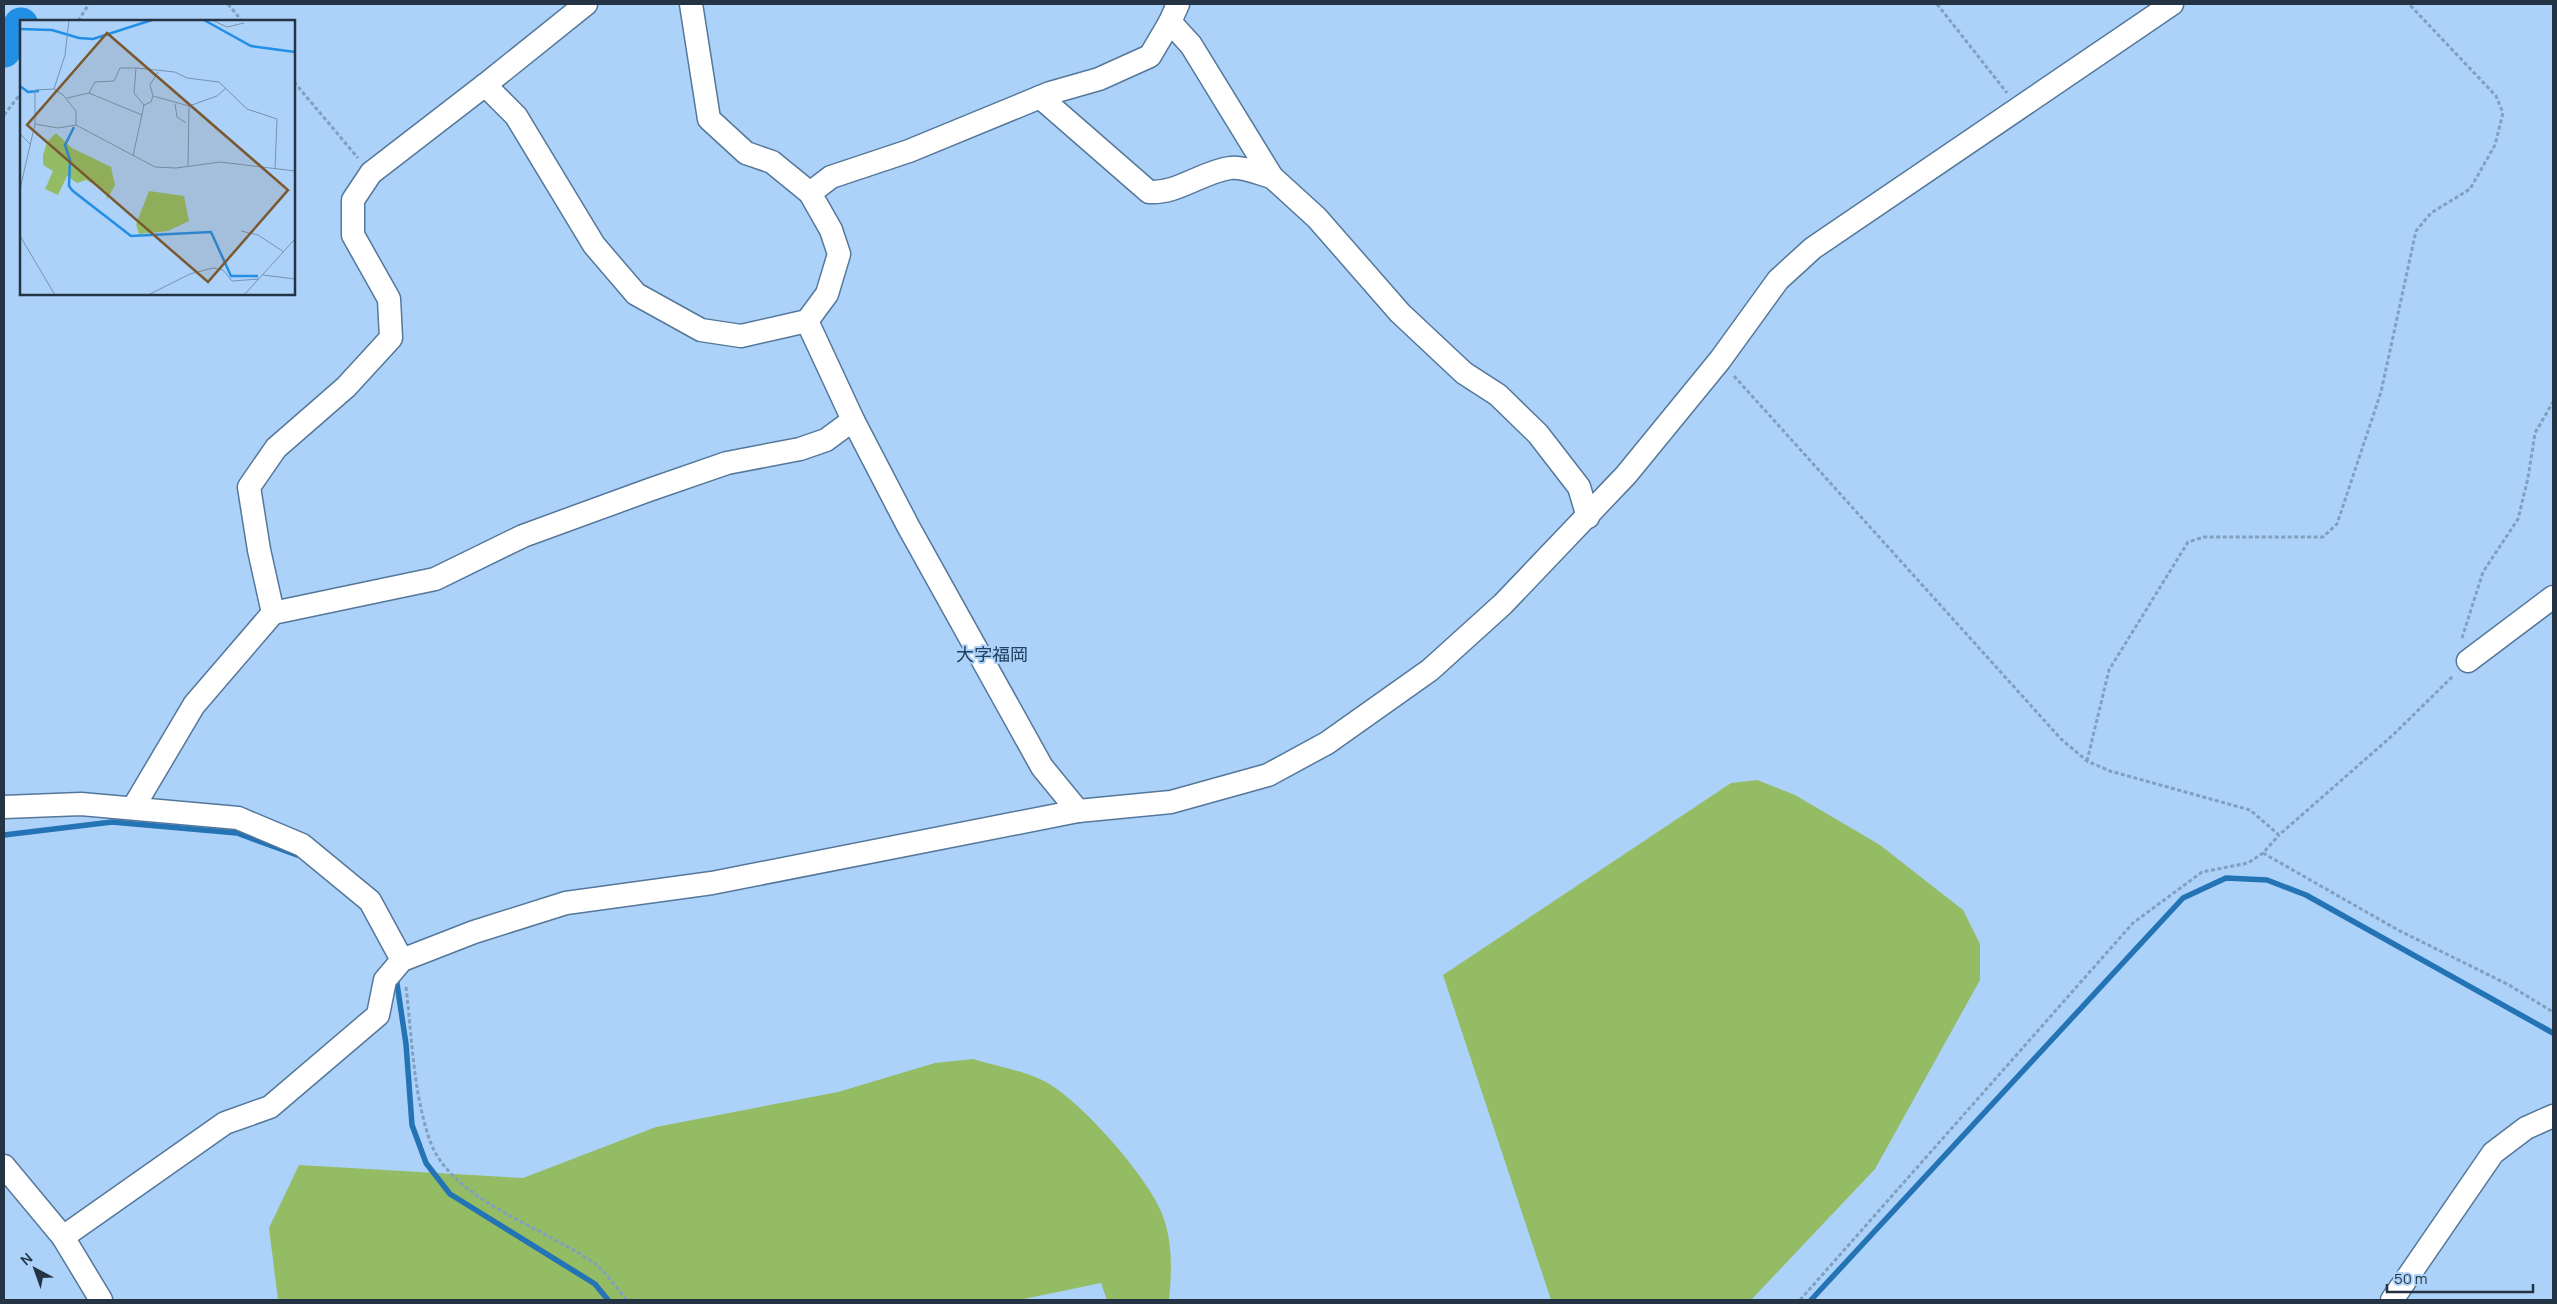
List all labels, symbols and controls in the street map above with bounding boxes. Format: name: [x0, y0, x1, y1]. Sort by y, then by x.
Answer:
inset map: [20, 20, 295, 295]
district label: 大字福岡: [956, 642, 1028, 666]
north arrow: [10, 1244, 60, 1294]
text: N: [16, 1248, 36, 1269]
scale bar: [2387, 1262, 2533, 1294]
text: 50 m: [2394, 1268, 2428, 1289]

